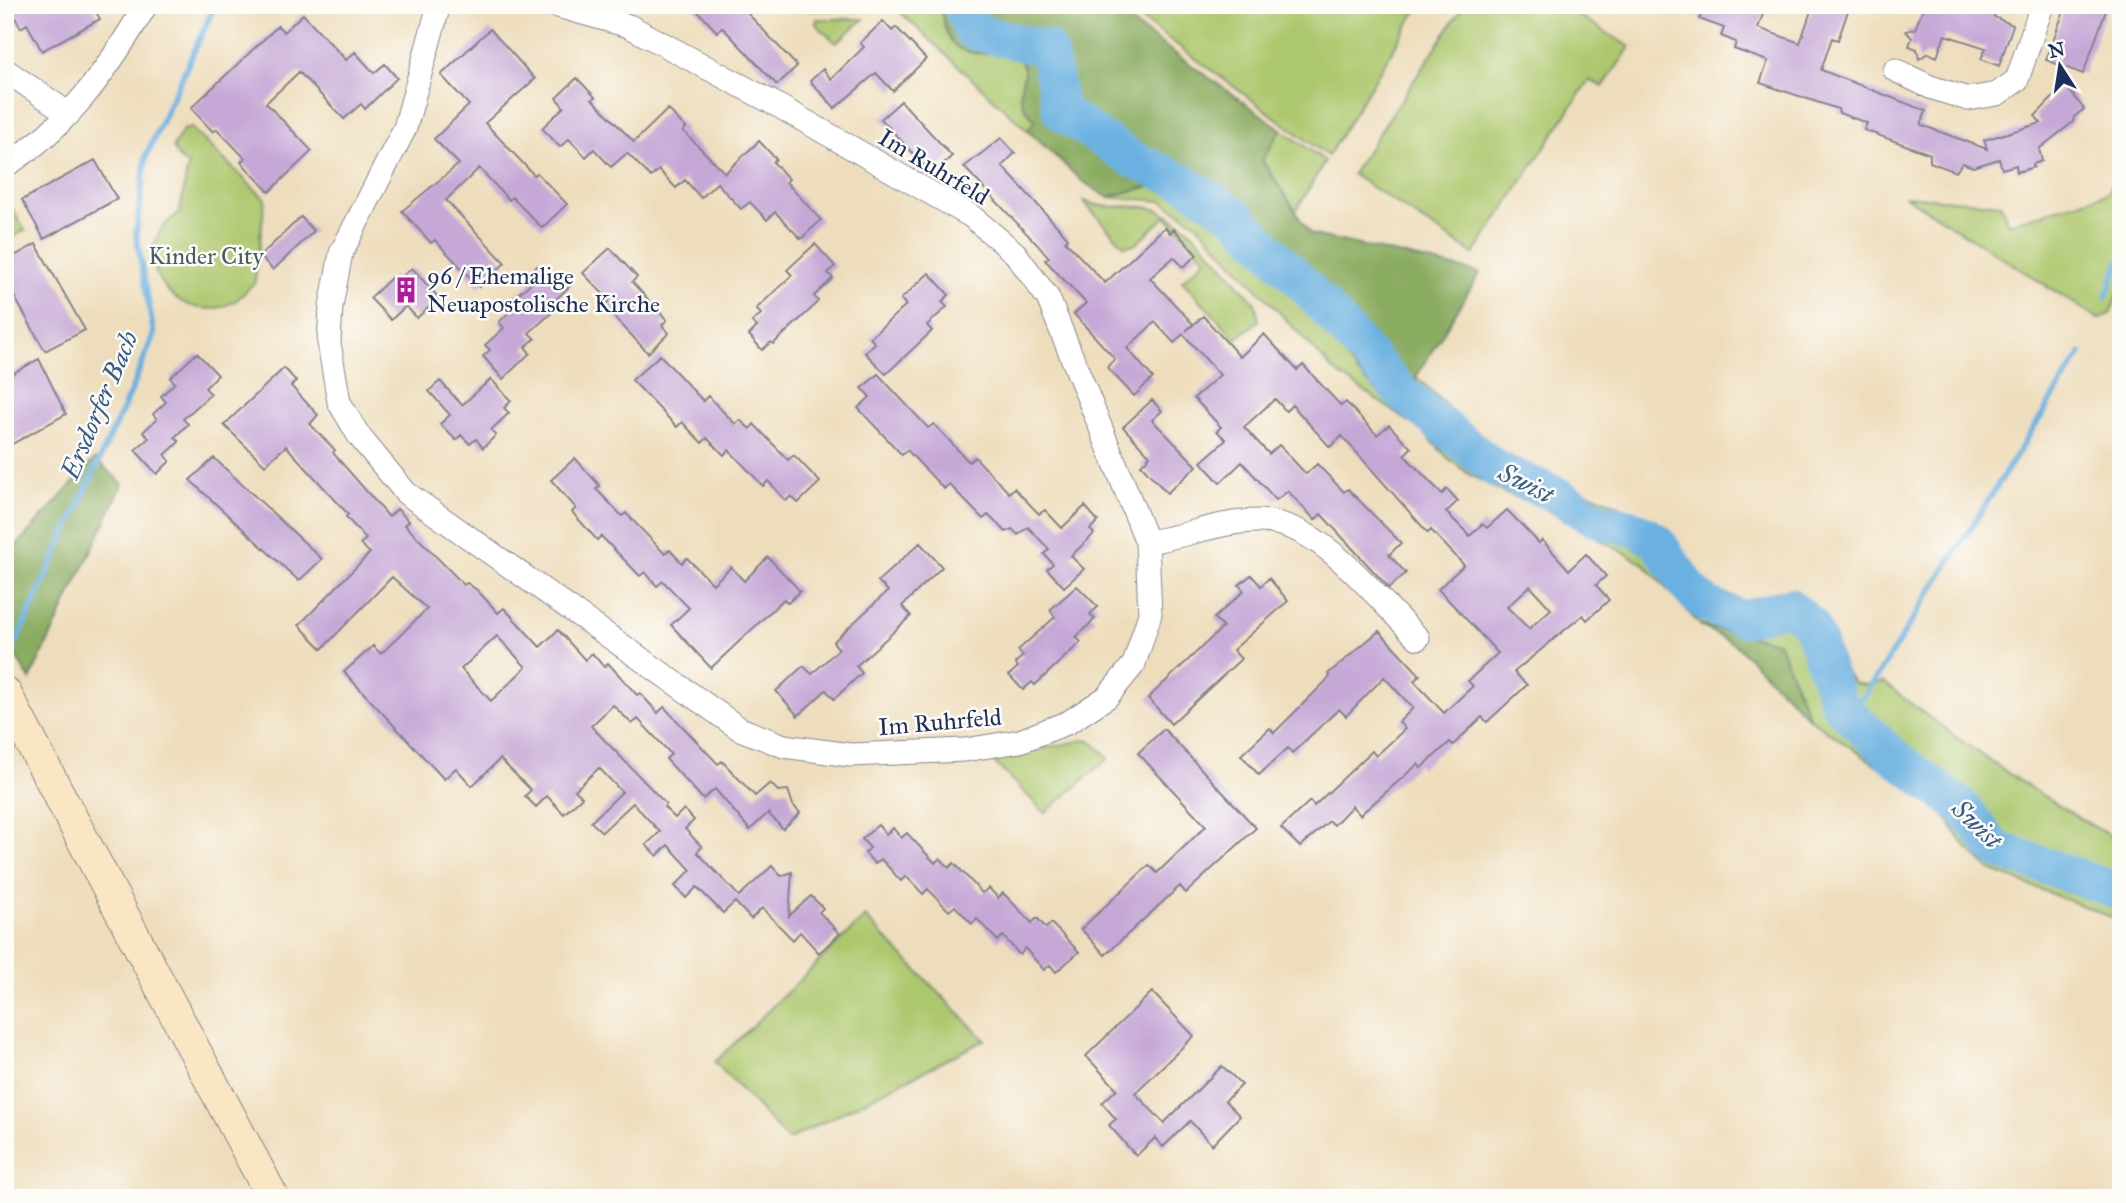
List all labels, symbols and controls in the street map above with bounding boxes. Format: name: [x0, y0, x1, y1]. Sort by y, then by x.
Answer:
north arrow: [2024, 32, 2094, 102]
text: N: [2046, 37, 2067, 63]
street label: Im Ruhrfeld: [873, 122, 995, 212]
park label: Kinder City: [148, 241, 264, 271]
place label: 96 / Ehemalige Neuapostolische Kirche: [427, 261, 660, 319]
building icon: 96 / Ehemalige Neuapostolische Kirche: [391, 275, 421, 305]
water label: Ersdorfer Bach: [53, 326, 145, 485]
water label: Swist: [1492, 455, 1561, 511]
street label: Im Ruhrfeld: [877, 702, 1003, 742]
water label: Swist: [1945, 792, 2010, 857]

